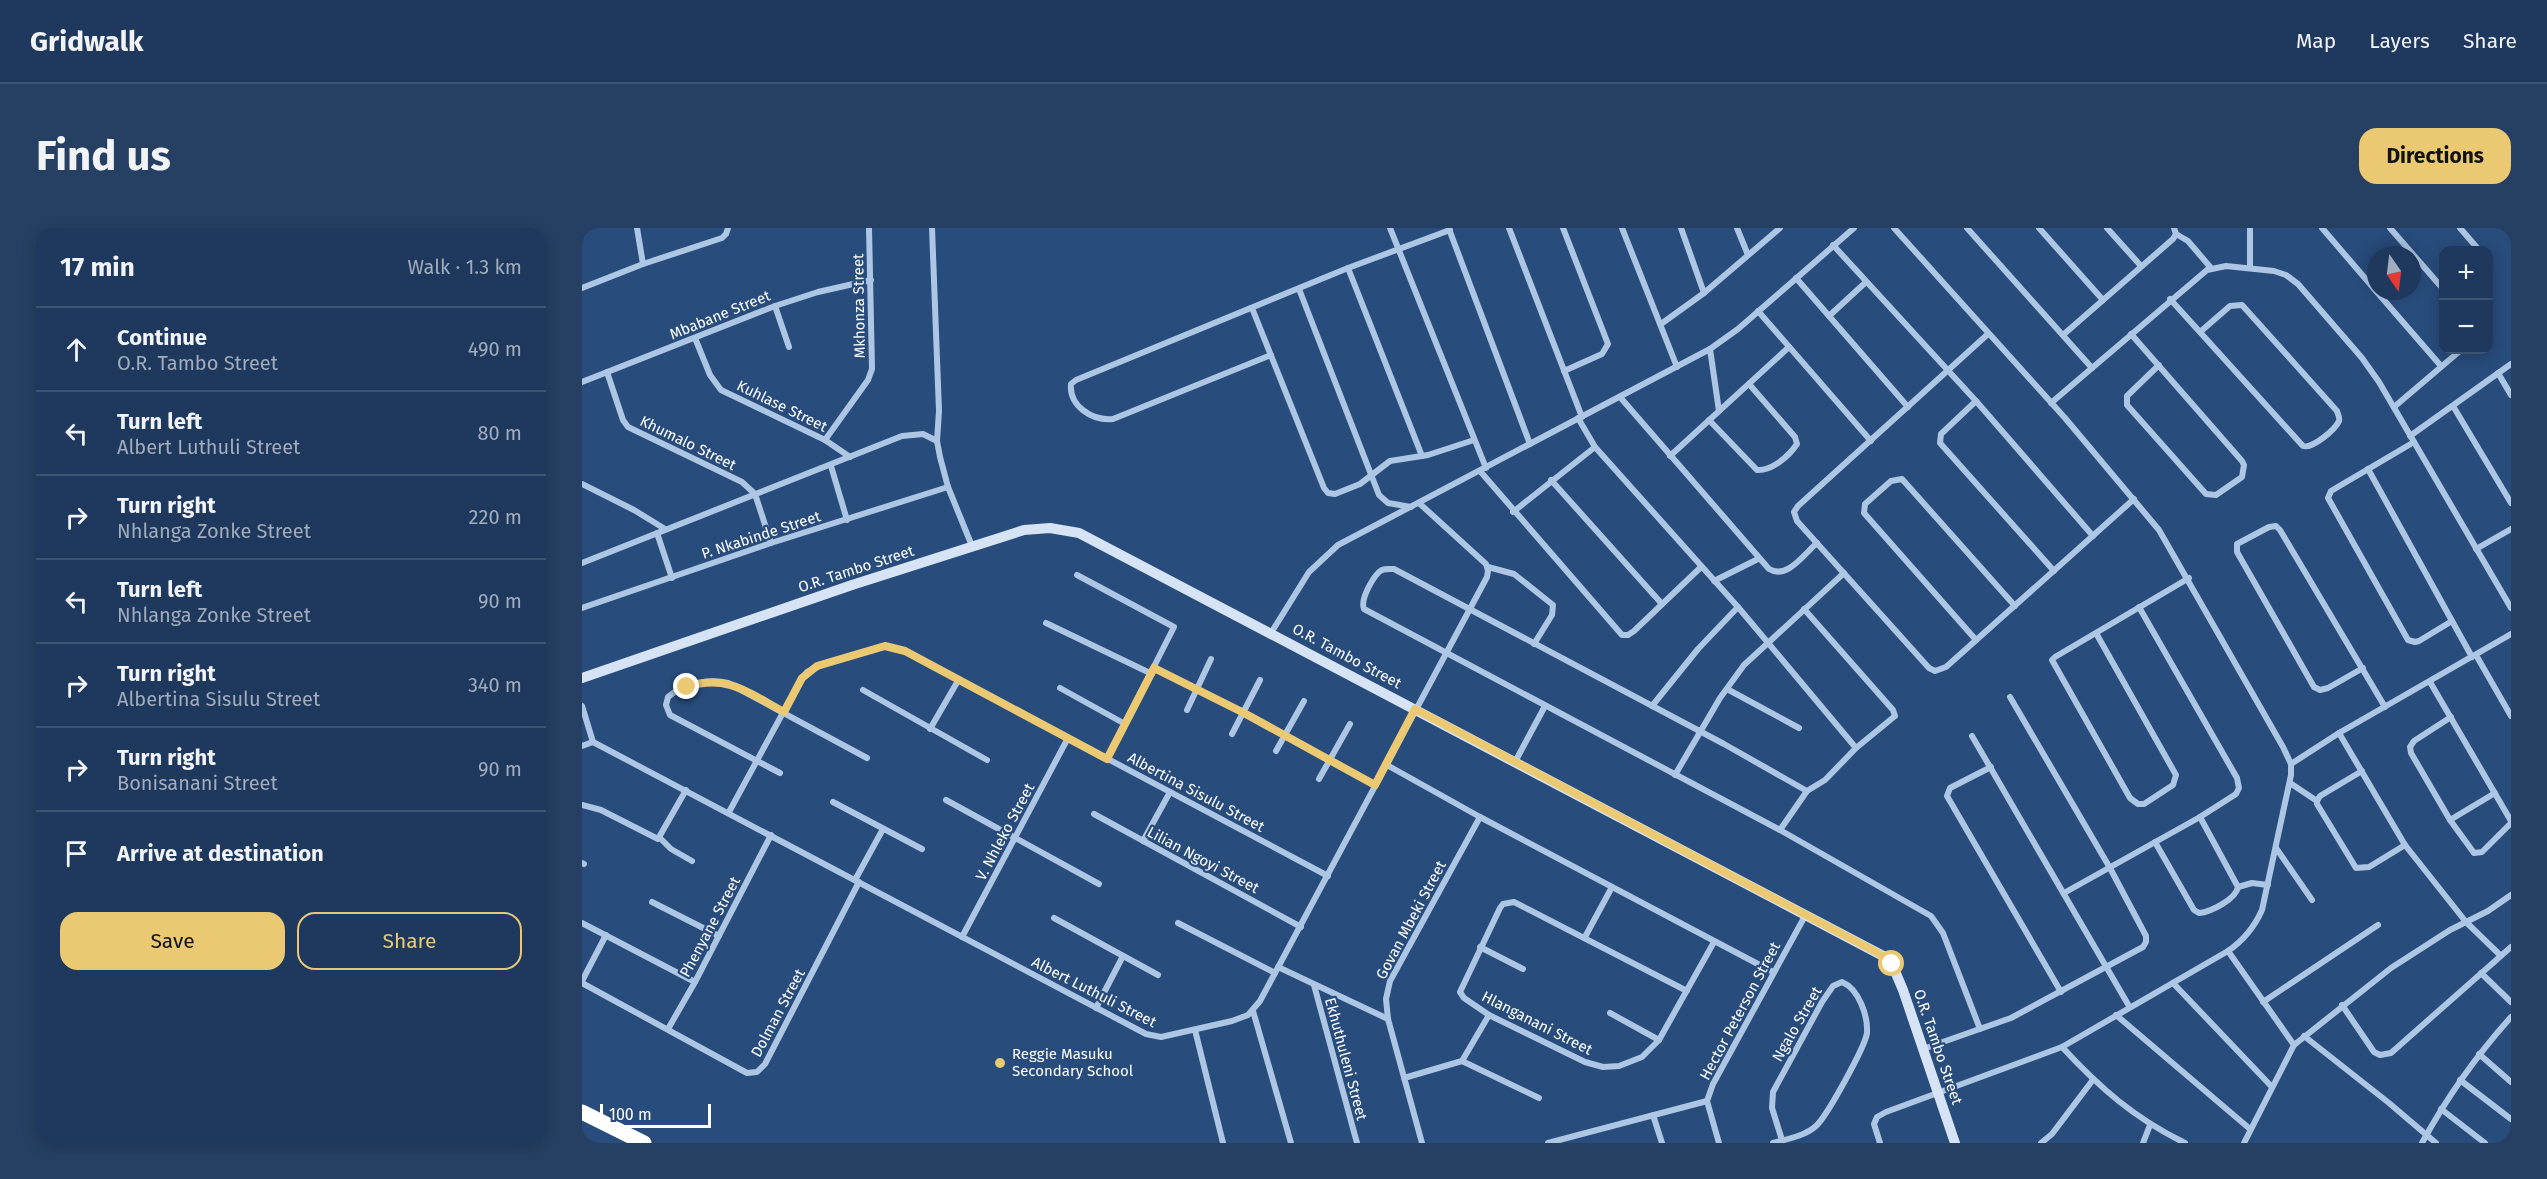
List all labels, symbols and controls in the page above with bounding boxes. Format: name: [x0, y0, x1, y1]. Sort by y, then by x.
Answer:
text: Gridwalk: [30, 25, 143, 58]
text: Map: [2296, 28, 2336, 54]
text: Layers: [2369, 28, 2430, 54]
text: Share: [2463, 28, 2517, 54]
button: Directions: [2359, 128, 2511, 184]
text: Find us: [36, 131, 171, 181]
north arrow: [2367, 246, 2421, 300]
map controls: [2439, 246, 2493, 354]
button: +: [2439, 246, 2493, 300]
text: 17 min: [60, 252, 135, 283]
street label: Mkhonza Street: [849, 253, 869, 359]
text: Walk · 1.3 km: [408, 255, 522, 279]
street label: Mbabane Street: [667, 286, 774, 343]
button: −: [2439, 300, 2493, 354]
text: Continue: [117, 324, 207, 351]
icon: ahead: [60, 333, 93, 366]
text: 490 m: [468, 337, 522, 361]
text: O.R. Tambo Street: [117, 351, 278, 375]
street label: Kuhlase Street: [734, 376, 831, 436]
text: Turn left: [117, 408, 202, 435]
street label: Khumalo Street: [637, 412, 740, 474]
icon: left: [60, 417, 93, 450]
text: 80 m: [477, 421, 522, 445]
text: Albert Luthuli Street: [117, 435, 300, 459]
text: Turn right: [117, 492, 216, 519]
icon: right: [60, 501, 93, 534]
text: 220 m: [469, 505, 522, 529]
street label: P. Nkabinde Street: [699, 507, 823, 563]
text: Nhlanga Zonke Street: [117, 519, 311, 543]
street label: O.R. Tambo Street: [796, 542, 917, 596]
text: Turn left: [117, 576, 202, 603]
icon: left: [60, 585, 93, 618]
text: 90 m: [478, 589, 522, 613]
text: Nhlanga Zonke Street: [117, 603, 311, 627]
street label: O.R. Tambo Street: [1289, 620, 1405, 693]
text: Turn right: [117, 660, 216, 687]
icon: right: [60, 669, 93, 702]
text: 340 m: [468, 673, 522, 697]
route end: [673, 673, 699, 699]
text: Albertina Sisulu Street: [117, 687, 320, 711]
text: Turn right: [117, 744, 216, 771]
street label: Albertina Sisulu Street: [1125, 748, 1268, 836]
icon: right: [60, 753, 93, 786]
text: 90 m: [478, 757, 522, 781]
text: Bonisanani Street: [117, 771, 278, 795]
street label: V. Nhleko Street: [972, 780, 1038, 884]
street label: Lilian Ngoyi Street: [1144, 823, 1262, 897]
icon: arrive: [60, 837, 93, 870]
text: Arrive at destination: [117, 840, 324, 867]
street label: Govan Mbeki Street: [1372, 857, 1450, 982]
street label: Phenyane Street: [676, 873, 744, 980]
button: Save: [60, 912, 285, 970]
button: Share: [297, 912, 522, 970]
street label: Hector Peterson Street: [1696, 938, 1784, 1083]
route start: [1878, 950, 1904, 976]
street label: Albert Luthuli Street: [1029, 953, 1160, 1031]
street label: Dolman Street: [747, 965, 809, 1060]
street label: Ngalo Street: [1768, 983, 1826, 1065]
street label: Hlanganani Street: [1479, 987, 1596, 1059]
street label: O.R. Tambo Street: [1910, 987, 1966, 1108]
street label: Ekhuthuleni Street: [1321, 996, 1371, 1123]
place label: Reggie Masuku Secondary School: [1012, 1045, 1134, 1080]
marker: Reggie Masuku Secondary School: [993, 1056, 1007, 1070]
scale bar: [600, 1101, 711, 1128]
text: 100 m: [609, 1105, 652, 1124]

